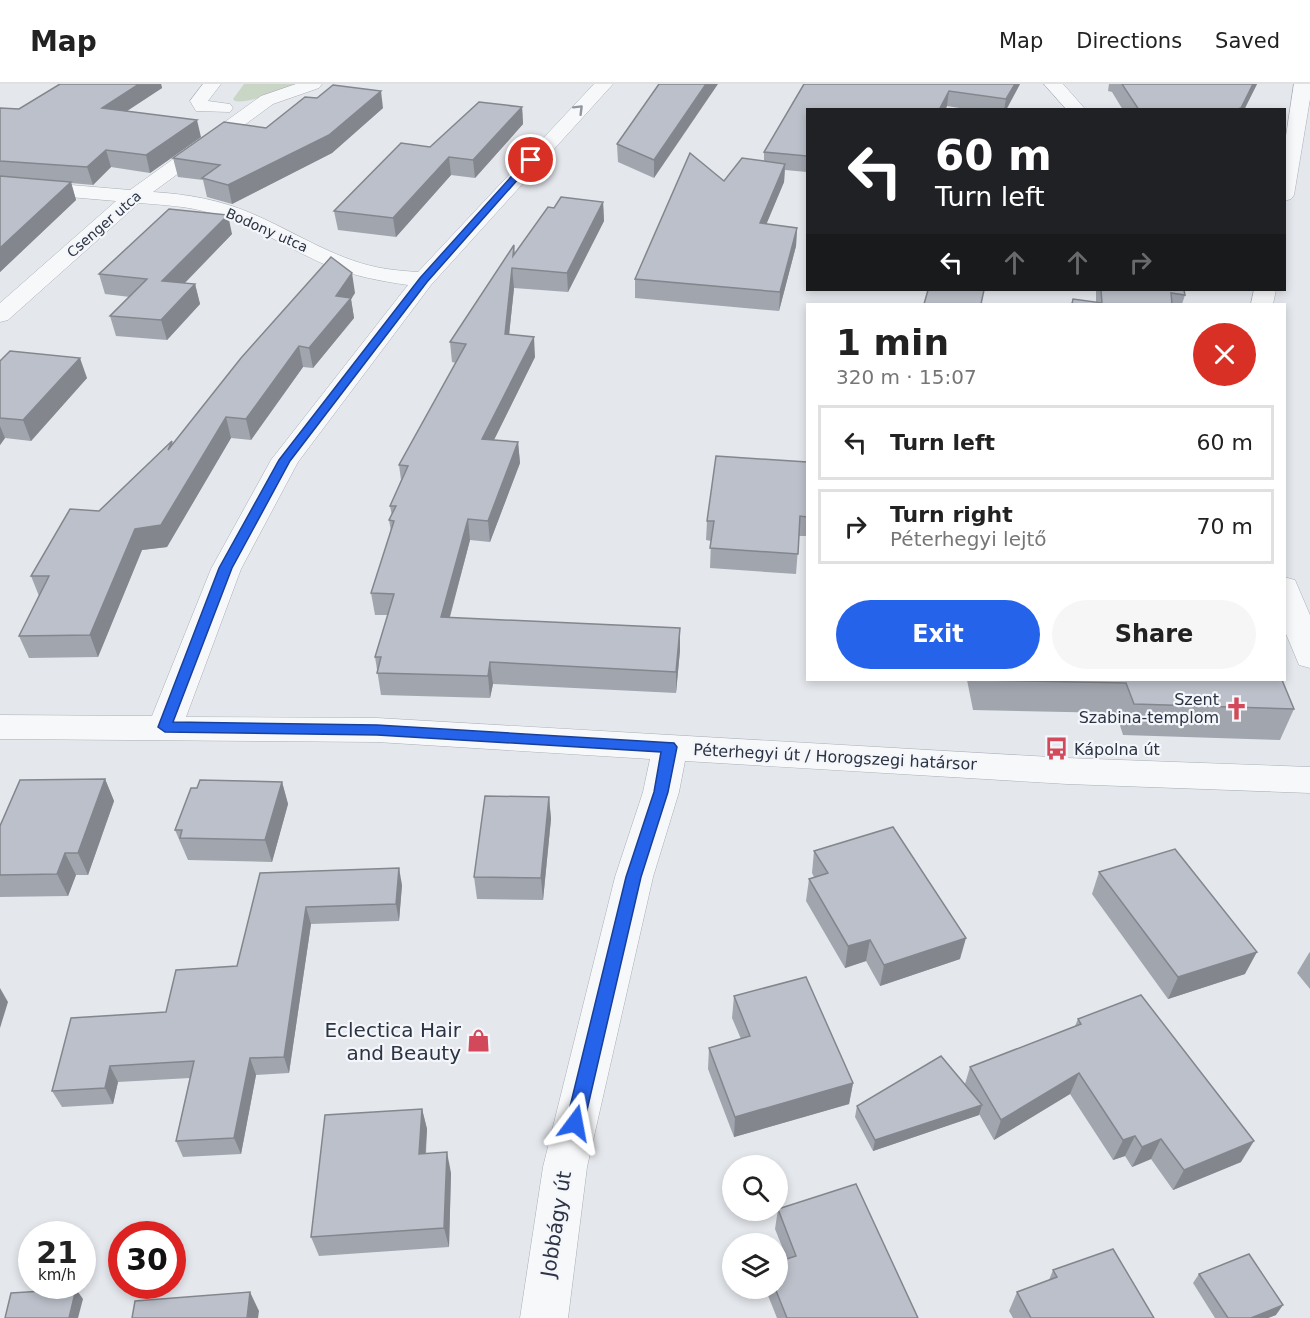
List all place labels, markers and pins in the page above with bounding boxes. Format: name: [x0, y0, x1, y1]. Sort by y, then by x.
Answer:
pin: [505, 134, 556, 185]
place label: Szent Szabina-templom: [1079, 690, 1219, 727]
church icon: Szent Szabina-templom: [1224, 695, 1250, 721]
bus stop icon: Kápolna út: [1043, 736, 1069, 762]
place label: Kápolna út: [1074, 740, 1160, 759]
place label: Eclectica Hair and Beauty: [324, 1018, 462, 1065]
shop icon: Eclectica Hair and Beauty: [466, 1028, 492, 1054]

